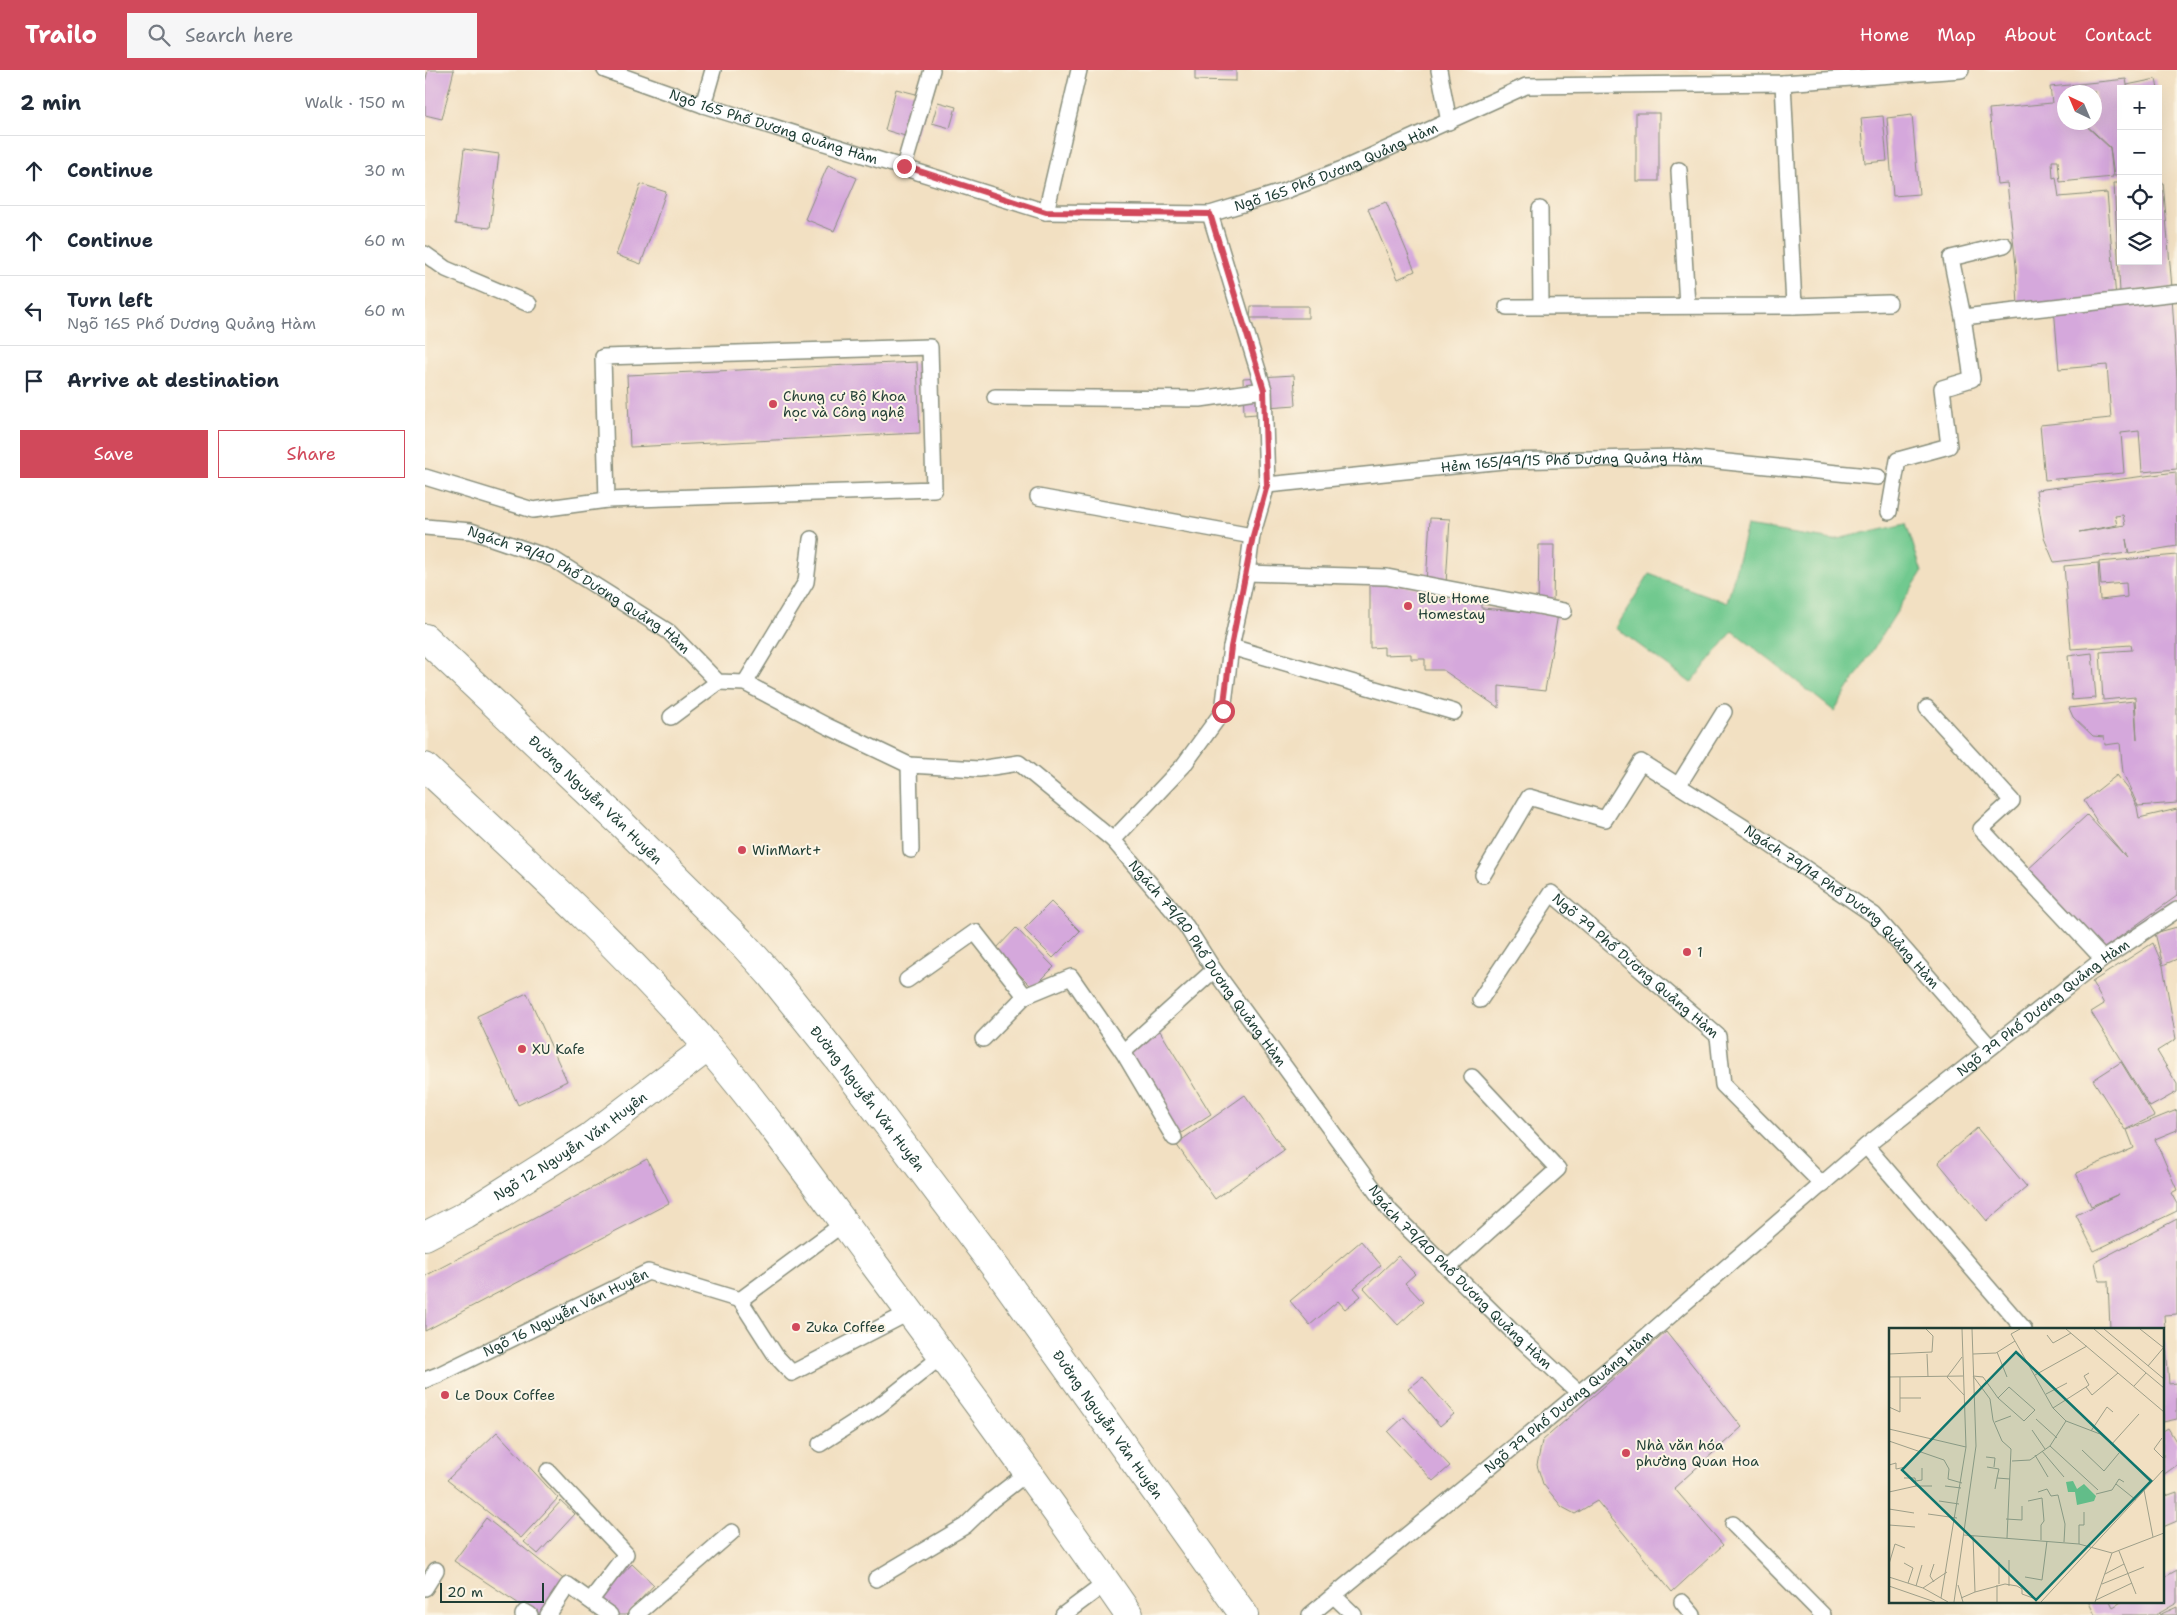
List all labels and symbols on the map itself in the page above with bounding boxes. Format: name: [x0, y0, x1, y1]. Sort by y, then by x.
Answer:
street label: Ngõ 165 Phố Dương Quảng Hàm: [667, 85, 880, 168]
north arrow: [2057, 85, 2102, 130]
street label: Ngõ 165 Phố Dương Quảng Hàm: [1232, 118, 1441, 215]
route end: [893, 155, 916, 178]
place label: Chung cư Bộ Khoa học và Công nghệ: [783, 387, 906, 421]
marker: Chung cư Bộ Khoa học và Công nghệ: [767, 398, 779, 410]
street label: Hẻm 165/49/15 Phố Dương Quảng Hàm: [1440, 448, 1704, 476]
street label: Ngách 79/40 Phố Dương Quảng Hàm: [465, 522, 694, 658]
place label: Blue Home Homestay: [1418, 589, 1490, 623]
marker: Blue Home Homestay: [1402, 600, 1414, 612]
route start: [1212, 700, 1235, 723]
street label: Đường Nguyễn Văn Huyên: [525, 732, 667, 868]
street label: Ngách 79/14 Phố Dương Quảng Hàm: [1741, 821, 1943, 992]
place label: WinMart+: [752, 841, 822, 859]
marker: WinMart+: [736, 844, 748, 856]
street label: Ngách 79/40 Phố Dương Quảng Hàm: [1125, 856, 1291, 1070]
street label: Ngõ 79 Phố Dương Quảng Hàm: [1549, 889, 1723, 1042]
street label: Ngõ 79 Phố Dương Quảng Hàm: [1953, 935, 2133, 1080]
place label: 1: [1697, 943, 1703, 961]
marker: 1: [1681, 946, 1693, 958]
street label: Đường Nguyễn Văn Huyên: [806, 1022, 929, 1175]
place label: XU Kafe: [532, 1040, 585, 1058]
marker: XU Kafe: [516, 1043, 528, 1055]
street label: Ngõ 12 Nguyễn Văn Huyên: [490, 1088, 651, 1204]
street label: Ngách 79/40 Phố Dương Quảng Hàm: [1365, 1181, 1556, 1373]
street label: Ngõ 16 Nguyễn Văn Huyên: [480, 1264, 652, 1361]
place label: Zuka Coffee: [806, 1318, 885, 1336]
marker: Zuka Coffee: [790, 1321, 802, 1333]
street label: Ngõ 79 Phố Dương Quảng Hàm: [1480, 1326, 1656, 1477]
inset map: [1889, 1328, 2165, 1602]
street label: Đường Nguyễn Văn Huyên: [1049, 1347, 1167, 1503]
place label: Le Doux Coffee: [455, 1386, 555, 1404]
marker: Le Doux Coffee: [439, 1389, 451, 1401]
place label: Nhà văn hóa phường Quan Hoa: [1636, 1436, 1759, 1470]
marker: Nhà văn hóa phường Quan Hoa: [1620, 1447, 1632, 1459]
scale bar: [440, 1580, 544, 1603]

